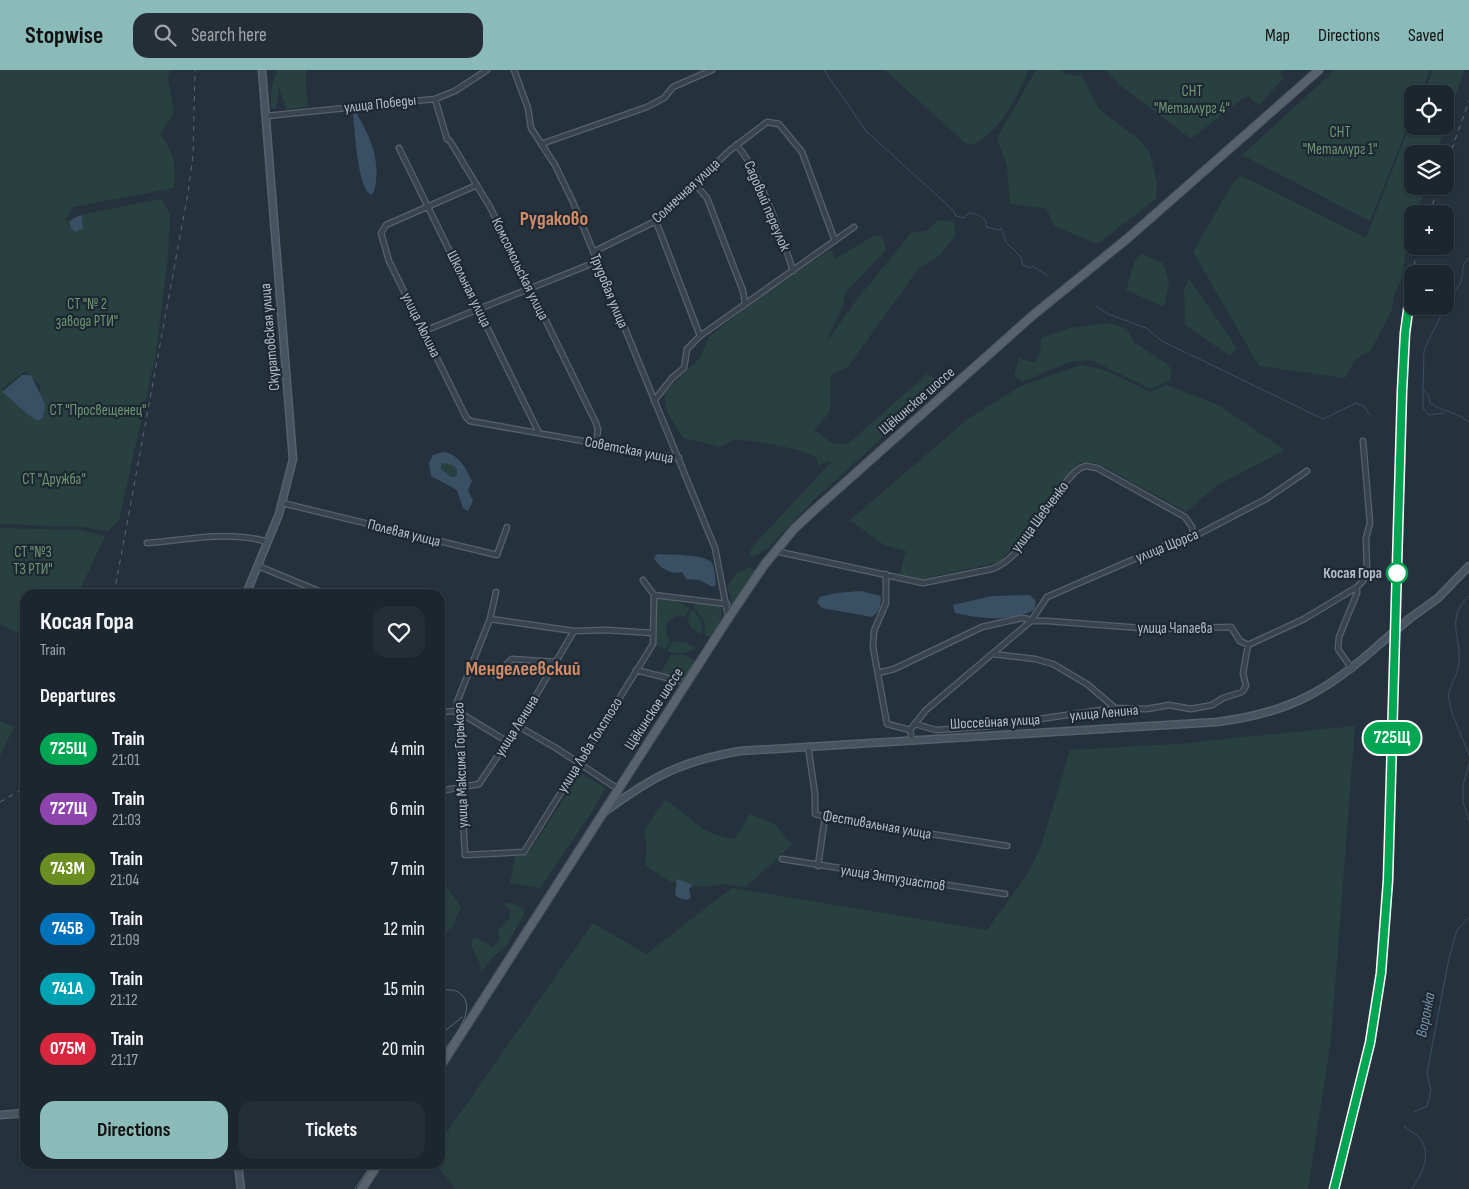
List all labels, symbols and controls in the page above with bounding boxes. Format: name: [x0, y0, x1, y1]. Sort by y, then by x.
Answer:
search box: [133, 13, 483, 58]
text: Stopwise: [25, 21, 103, 50]
icon: search: [151, 21, 179, 49]
text: Search here: [191, 24, 267, 47]
text: Map: [1265, 25, 1290, 46]
text: Directions: [1318, 25, 1380, 46]
text: Saved: [1408, 25, 1444, 46]
park label: СНТ "Металлург 4": [1154, 82, 1230, 118]
map controls: [1404, 85, 1454, 315]
button: locate: [1404, 85, 1454, 135]
street label: улица Победы: [343, 91, 417, 117]
park label: СНТ "Металлург 1": [1303, 123, 1377, 159]
button: layers: [1404, 145, 1454, 195]
street label: Солнечная улица: [648, 154, 724, 227]
street label: Садовый переулок: [739, 158, 795, 254]
button: +: [1404, 205, 1454, 255]
district label: Рудаково: [520, 207, 588, 231]
street label: Комсомольская улица: [487, 215, 553, 324]
street label: Школьная улица: [442, 248, 496, 330]
street label: Трудовая улица: [585, 251, 633, 331]
button: −: [1404, 265, 1454, 315]
street label: Скуратовская улица: [256, 282, 284, 391]
street label: улица Люлина: [397, 289, 445, 361]
park label: СТ "№ 2 завода РТИ": [56, 295, 118, 331]
street label: Щёкинское шоссе: [875, 363, 959, 439]
park label: СТ "Просвещенец": [50, 401, 146, 420]
street label: Советская улица: [583, 432, 675, 468]
park label: СТ "Дружба": [22, 470, 86, 489]
street label: улица Шевченко: [1007, 478, 1073, 556]
street label: Полевая улица: [365, 515, 443, 551]
street label: улица Щорса: [1133, 525, 1201, 567]
park label: СТ "№3 ТЗ РТИ": [13, 543, 53, 579]
marker: Косая Гора: [1386, 562, 1408, 584]
place label: Косая Гора: [1323, 564, 1382, 583]
button: heart: [373, 606, 425, 658]
text: Косая Гора: [40, 607, 134, 636]
street label: улица Чапаева: [1138, 619, 1213, 638]
text: Train: [40, 641, 66, 660]
district label: Менделеевский: [465, 657, 581, 681]
street label: Щёкинское шоссе: [620, 664, 688, 754]
text: Departures: [40, 685, 116, 708]
street label: улица Ленина: [491, 692, 543, 760]
street label: улица Льва Толстого: [553, 694, 627, 796]
street label: улица Ленина: [1069, 701, 1139, 725]
street label: улица Максима Горького: [449, 702, 473, 828]
street label: Шоссейная улица: [949, 710, 1041, 734]
line badge: 725Щ: [1357, 722, 1427, 754]
text: 725Щ: [1374, 727, 1410, 748]
text: Train: [112, 728, 145, 751]
text: 725Щ: [50, 738, 87, 759]
text: 4 min: [390, 738, 425, 761]
text: 21:01: [112, 751, 140, 770]
text: Train: [112, 788, 145, 811]
text: 727Щ: [50, 798, 87, 819]
text: 6 min: [390, 798, 425, 821]
street label: Фестивальная улица: [821, 806, 933, 844]
text: 21:03: [112, 811, 141, 830]
text: Train: [110, 848, 143, 871]
text: 743М: [50, 858, 85, 879]
text: 7 min: [391, 858, 425, 881]
street label: улица Энтузиастов: [839, 860, 947, 896]
text: 21:04: [110, 871, 139, 890]
text: Train: [110, 908, 143, 931]
text: 745В: [52, 918, 83, 939]
text: 12 min: [383, 918, 425, 941]
text: 21:09: [110, 931, 139, 950]
text: Train: [110, 968, 143, 991]
text: 741А: [52, 978, 83, 999]
text: 15 min: [384, 978, 425, 1001]
water label: Воронка: [1412, 990, 1440, 1039]
text: 21:12: [110, 991, 138, 1010]
text: Train: [111, 1028, 144, 1051]
text: 075М: [50, 1038, 86, 1059]
text: 20 min: [382, 1038, 425, 1061]
text: 21:17: [111, 1051, 138, 1070]
button: Directions: [40, 1101, 228, 1159]
button: Tickets: [238, 1101, 425, 1159]

